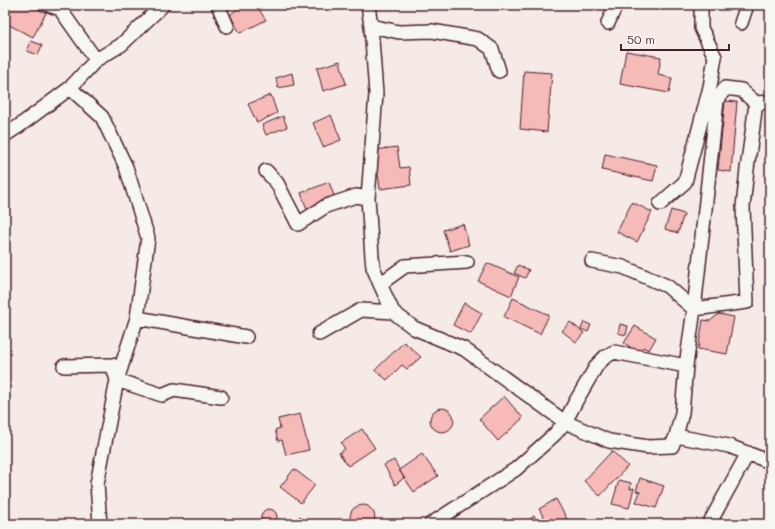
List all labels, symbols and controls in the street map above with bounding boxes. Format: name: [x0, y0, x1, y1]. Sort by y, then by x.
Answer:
scale bar: [621, 26, 729, 52]
text: 50 m: [627, 31, 655, 47]

